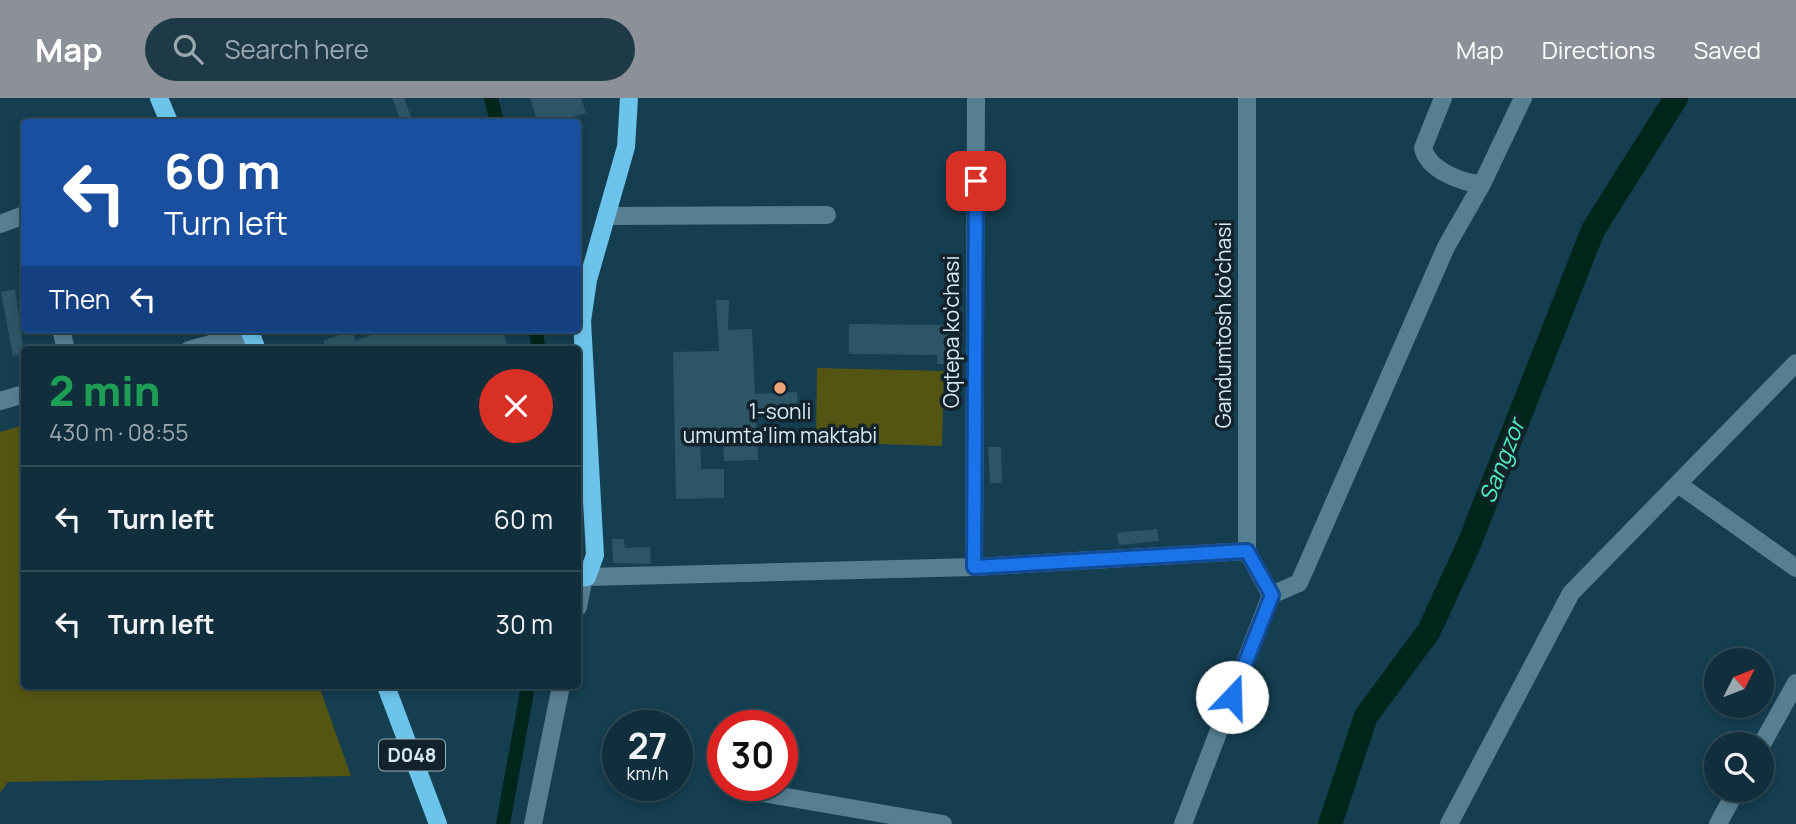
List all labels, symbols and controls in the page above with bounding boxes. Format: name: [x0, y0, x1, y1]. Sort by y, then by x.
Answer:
search box: [145, 18, 635, 81]
text: Map: [35, 27, 103, 72]
icon: search: [169, 30, 207, 68]
text: Search here: [225, 31, 369, 67]
text: Map: [1456, 33, 1504, 66]
text: Directions: [1542, 33, 1655, 66]
text: Saved: [1693, 33, 1761, 66]
text: 60 m: [164, 137, 281, 204]
icon: left: [49, 147, 140, 238]
pin: [946, 151, 1006, 211]
icon: arrive: [957, 162, 995, 200]
text: Turn left: [164, 201, 288, 245]
street label: Gandumtosh ko'chasi: [1209, 222, 1237, 428]
street label: Oqtepa ko'chasi: [937, 256, 965, 408]
icon: left: [124, 280, 162, 318]
text: Then: [49, 281, 110, 317]
text: 2 min: [49, 361, 160, 419]
button: close: [479, 369, 553, 443]
marker: 1-sonli umumta'lim maktabi: [772, 380, 788, 396]
place label: 1-sonli umumta'lim maktabi: [683, 397, 877, 449]
water label: Sangzor: [1470, 412, 1533, 507]
text: 430 m · 08:55: [49, 416, 189, 448]
icon: left: [49, 500, 87, 538]
text: Turn left: [108, 501, 215, 537]
text: 60 m: [494, 501, 553, 537]
icon: left: [49, 605, 87, 643]
text: Turn left: [108, 606, 215, 642]
text: 30 m: [496, 606, 553, 642]
north arrow: [1704, 648, 1774, 718]
map controls: [1704, 648, 1774, 802]
position arrow: [1195, 660, 1269, 734]
speed limit sign: 30: [707, 710, 798, 801]
text: 27: [628, 722, 667, 770]
button: search: [1704, 732, 1774, 802]
road number: D048: [379, 740, 445, 770]
text: km/h: [627, 761, 668, 785]

